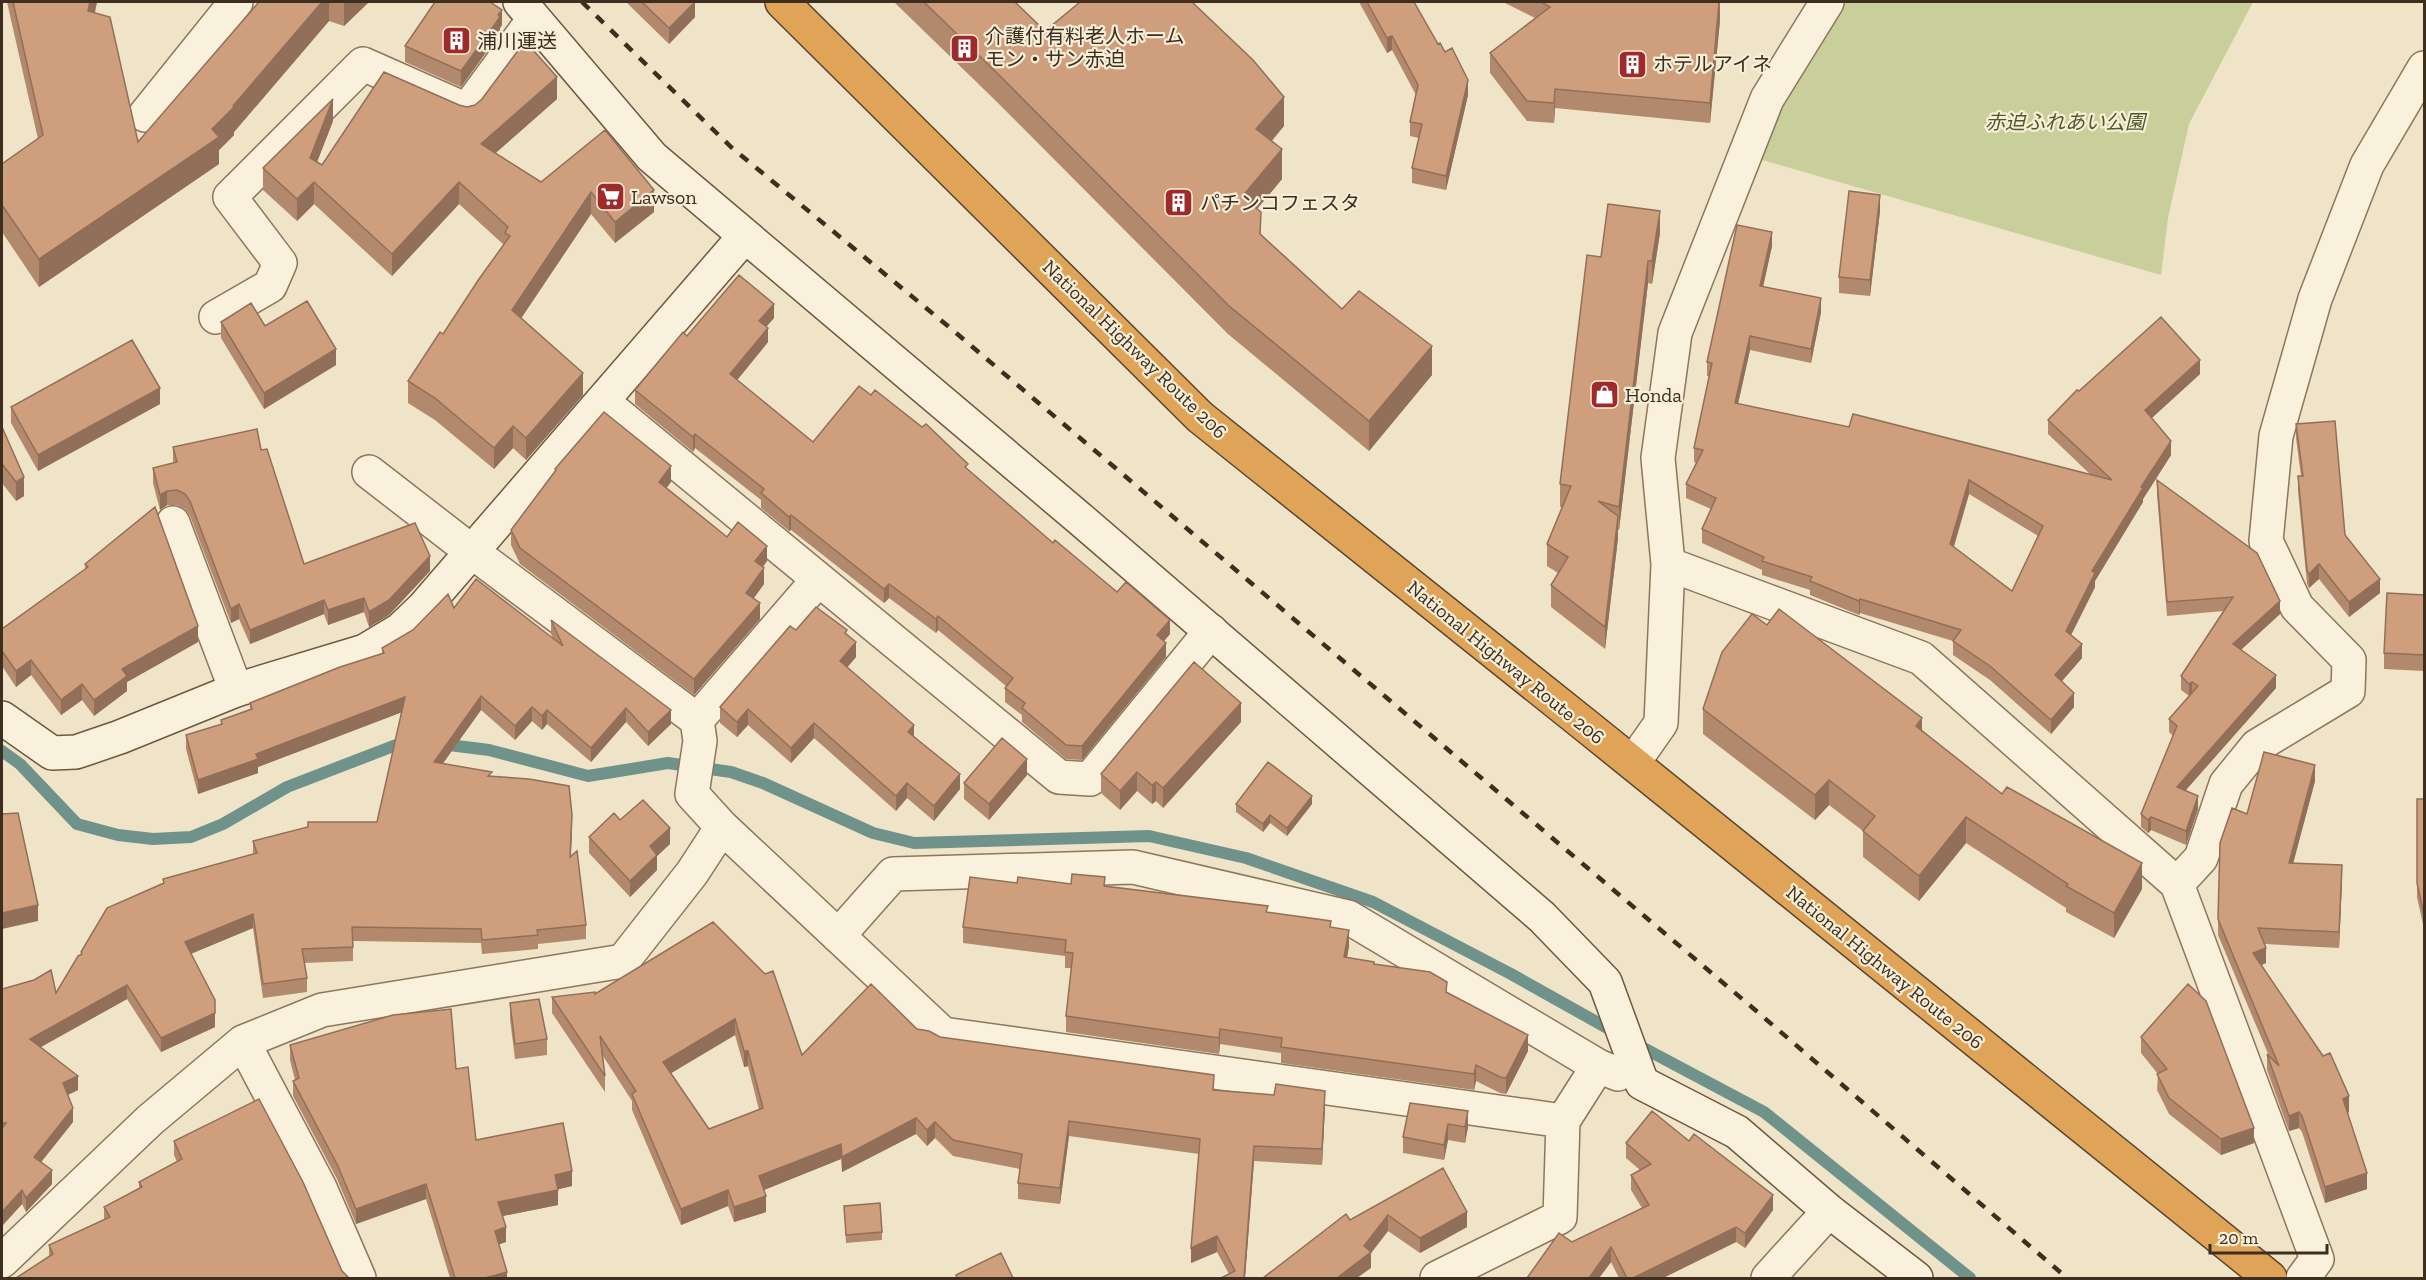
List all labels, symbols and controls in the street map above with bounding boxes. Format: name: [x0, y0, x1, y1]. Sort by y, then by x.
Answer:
place label: 介護付有料老人ホーム モン・サン赤迫: [985, 24, 1184, 71]
building icon: 浦川運送: [440, 25, 472, 57]
place label: 浦川運送: [477, 29, 557, 53]
building icon: 介護付有料老人ホーム モン・サン赤迫: [948, 32, 980, 64]
building icon: ホテルアイネ: [1616, 48, 1648, 80]
place label: ホテルアイネ: [1653, 52, 1772, 76]
park label: 赤迫ふれあい公園: [1985, 110, 2148, 134]
supermarket icon: Lawson: [594, 181, 626, 213]
place label: Lawson: [631, 185, 697, 209]
building icon: パチンコフェスタ: [1163, 187, 1195, 219]
place label: パチンコフェスタ: [1200, 191, 1360, 215]
street label: National Highway Route 206: [1038, 255, 1232, 443]
shop icon: Honda: [1588, 379, 1620, 411]
place label: Honda: [1625, 383, 1682, 407]
street label: National Highway Route 206: [1403, 575, 1609, 749]
street label: National Highway Route 206: [1782, 880, 1988, 1054]
scale bar: [2210, 1217, 2327, 1255]
text: 20 m: [2219, 1227, 2259, 1249]

